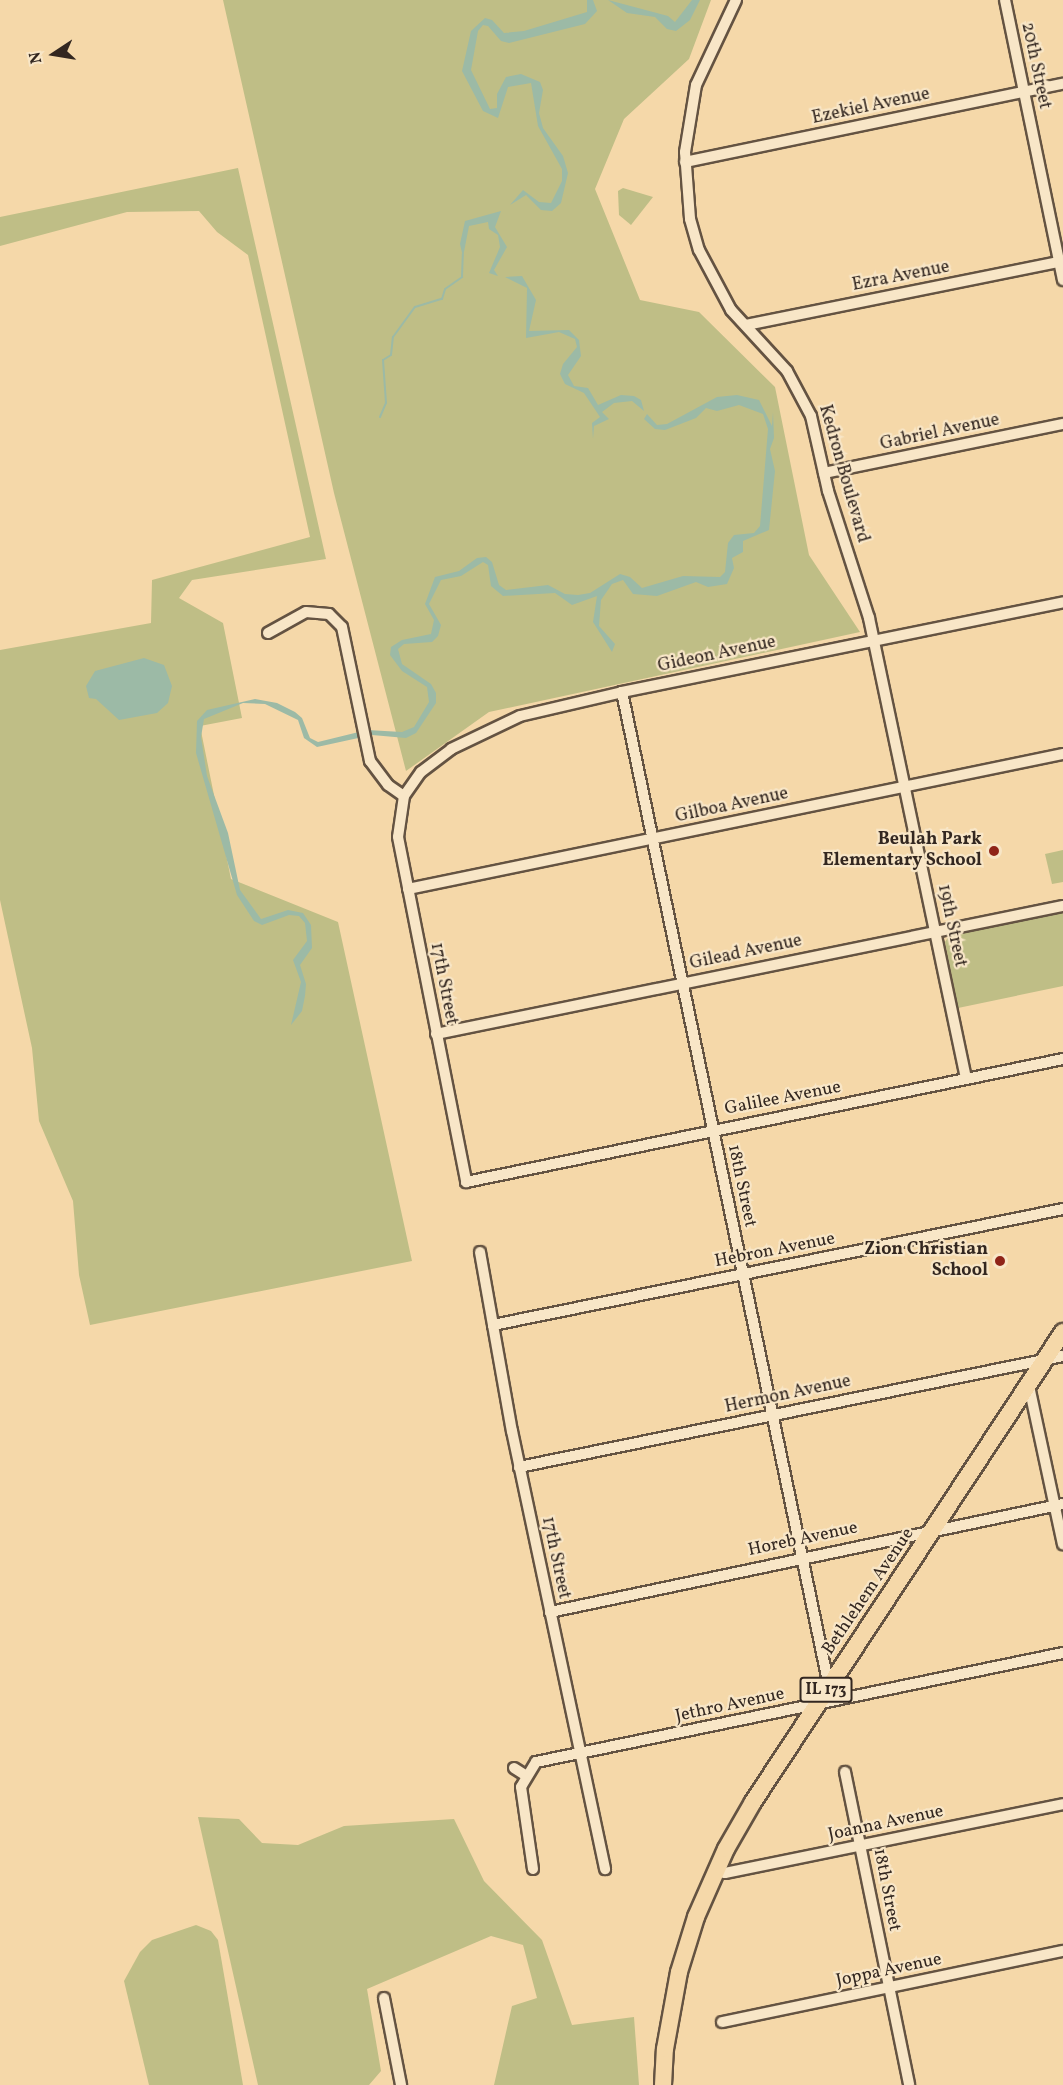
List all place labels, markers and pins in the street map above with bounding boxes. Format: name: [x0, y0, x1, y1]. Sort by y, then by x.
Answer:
place label: Beulah Park Elementary School: [822, 830, 982, 872]
marker: Beulah Park Elementary School: [987, 844, 1001, 858]
place label: Zion Christian School: [864, 1240, 988, 1282]
marker: Zion Christian School: [993, 1254, 1007, 1268]

